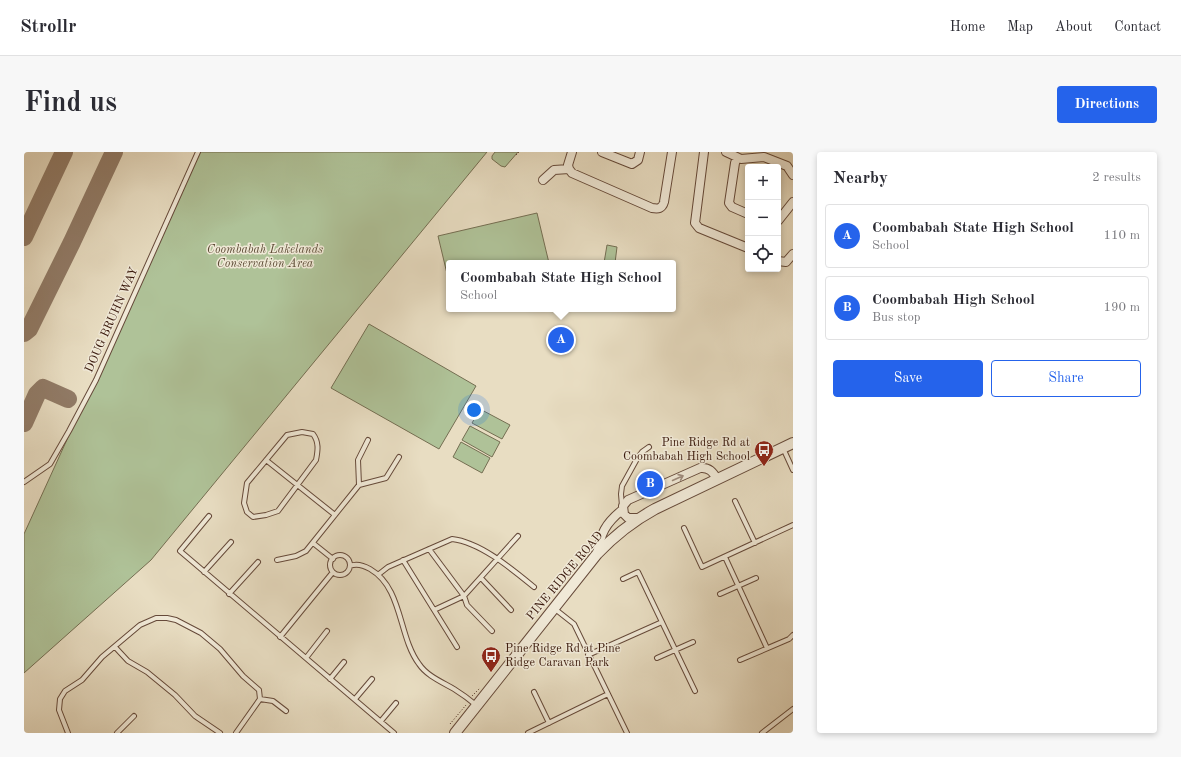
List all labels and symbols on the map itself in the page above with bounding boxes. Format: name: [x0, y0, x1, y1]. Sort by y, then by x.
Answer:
park label: Coombabah Lakelands Conservation Area: [207, 244, 323, 270]
street label: DOUG BRUHN WAY: [83, 265, 141, 374]
pin: A: [548, 325, 574, 355]
your location: [464, 400, 484, 420]
place label: Pine Ridge Rd at Coombabah High School: [623, 437, 750, 463]
bus stop icon: Pine Ridge Rd at Coombabah High School: [753, 439, 775, 467]
pin: B: [637, 469, 663, 499]
one-way arrow: [672, 474, 684, 481]
street label: PINE RIDGE ROAD: [525, 529, 605, 623]
place label: Pine Ridge Rd at Pine Ridge Caravan Park: [505, 643, 621, 669]
bus stop icon: Pine Ridge Rd at Pine Ridge Caravan Park: [480, 645, 502, 673]

